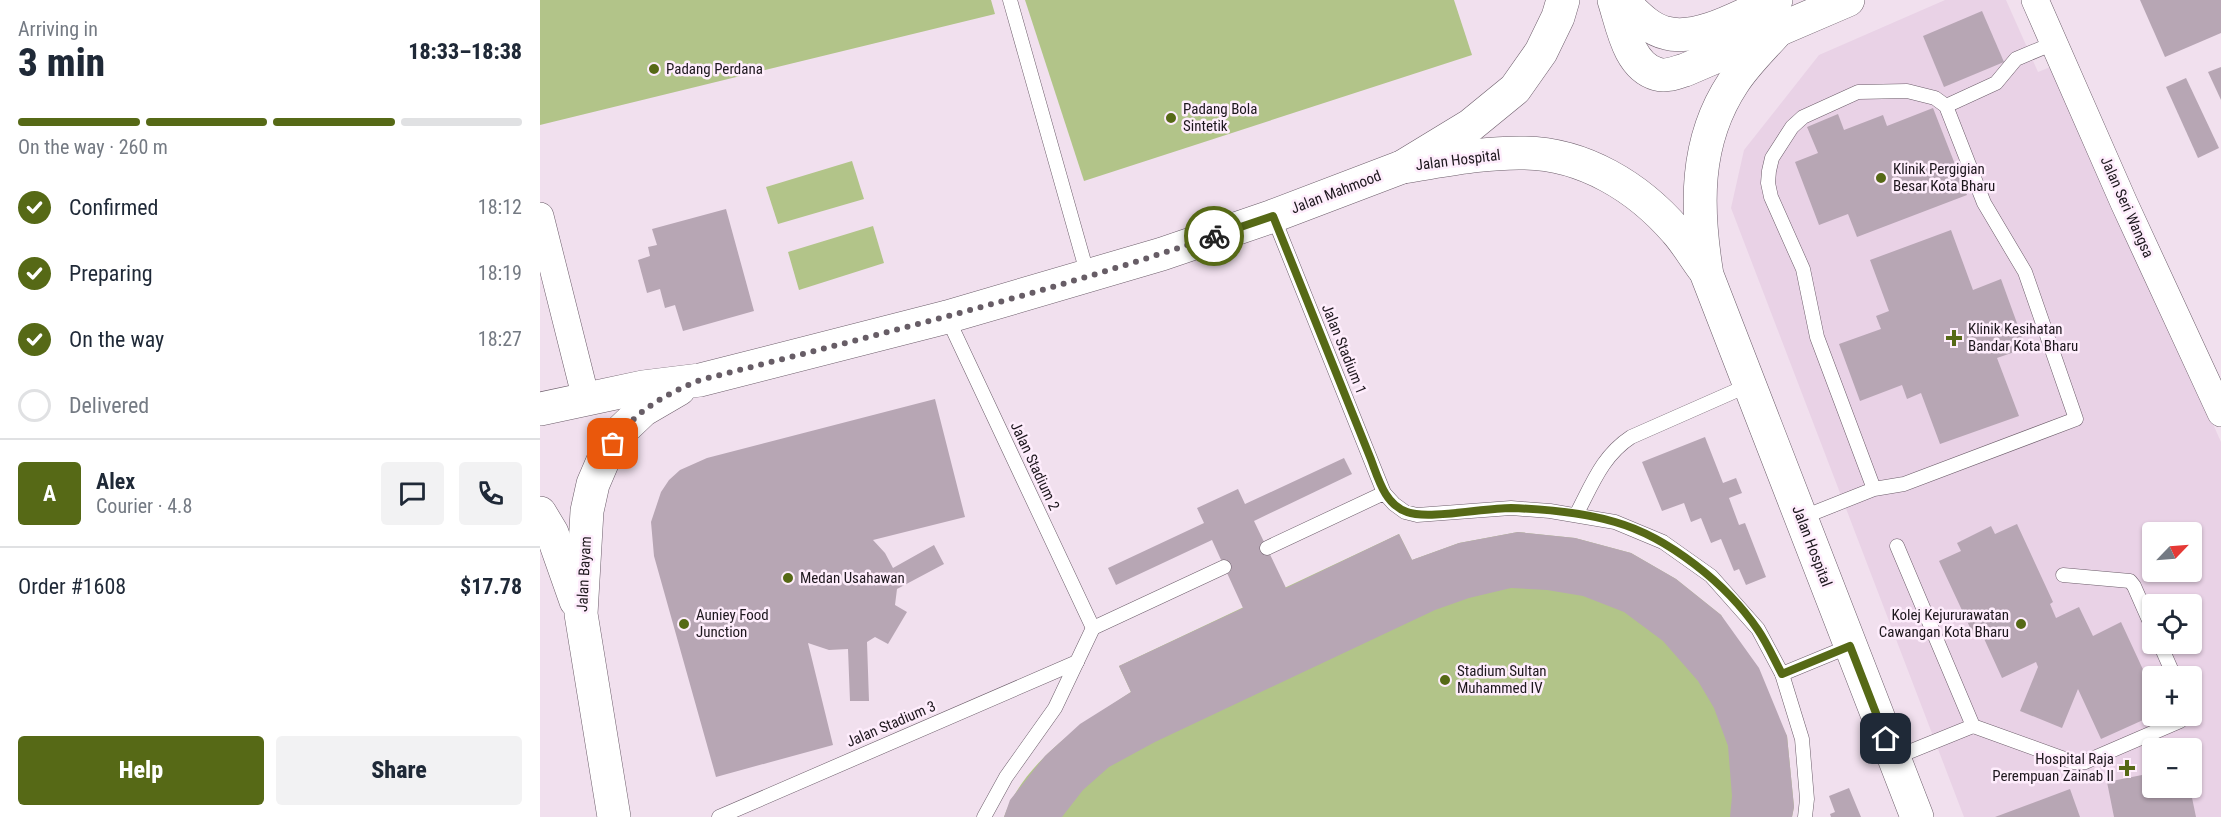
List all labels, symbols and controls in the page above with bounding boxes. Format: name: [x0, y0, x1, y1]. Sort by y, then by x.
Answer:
text: Arriving in: [18, 17, 98, 41]
text: 18:33–18:38: [408, 39, 522, 64]
text: 3 min: [18, 40, 105, 86]
place label: Padang Perdana: [666, 60, 763, 78]
marker: Padang Perdana: [647, 62, 661, 76]
place label: Padang Bola Sintetik: [1183, 100, 1258, 135]
marker: Padang Bola Sintetik: [1164, 111, 1178, 125]
text: On the way · 260 m: [18, 135, 168, 159]
street label: Jalan Hospital: [1415, 146, 1501, 174]
street label: Jalan Seri Wangsa: [2097, 154, 2157, 260]
place label: Klinik Pergigian Besar Kota Bharu: [1893, 160, 1995, 195]
street label: Jalan Mahmood: [1288, 167, 1384, 217]
marker: Klinik Pergigian Besar Kota Bharu: [1874, 171, 1888, 185]
icon: check: [18, 191, 51, 224]
text: Confirmed: [69, 195, 158, 220]
text: 18:12: [478, 195, 522, 219]
courier: [1184, 206, 1244, 266]
icon: bike: [1198, 220, 1231, 253]
icon: check: [18, 257, 51, 290]
text: Preparing: [69, 261, 153, 286]
text: 18:19: [478, 261, 522, 285]
street label: Jalan Stadium 1: [1318, 301, 1370, 397]
place label: Klinik Kesihatan Bandar Kota Bharu: [1968, 320, 2078, 355]
icon: check: [18, 323, 51, 356]
text: On the way: [69, 327, 164, 352]
text: 18:27: [478, 327, 522, 351]
marker: Klinik Kesihatan Bandar Kota Bharu: [1945, 329, 1963, 347]
text: Delivered: [69, 393, 149, 418]
pin: [587, 418, 638, 469]
street label: Jalan Stadium 2: [1007, 419, 1063, 513]
icon: bag: [596, 427, 629, 460]
button: chat: [381, 462, 444, 525]
button: phone: [459, 462, 522, 525]
text: Alex: [96, 469, 135, 494]
text: A: [43, 481, 56, 506]
text: Courier · 4.8: [96, 494, 192, 518]
street label: Jalan Hospital: [1788, 503, 1836, 589]
north arrow: [2142, 522, 2202, 582]
map controls: [2142, 522, 2202, 798]
street label: Jalan Bayam: [573, 536, 595, 612]
place label: Medan Usahawan: [800, 569, 905, 587]
marker: Medan Usahawan: [781, 571, 795, 585]
text: Order #1608: [18, 574, 126, 599]
text: $17.78: [460, 574, 522, 599]
button: locate: [2142, 594, 2202, 654]
place label: Auniey Food Junction: [696, 606, 769, 641]
place label: Kolej Kejururawatan Cawangan Kota Bharu: [1879, 606, 2009, 641]
marker: Auniey Food Junction: [677, 617, 691, 631]
marker: Kolej Kejururawatan Cawangan Kota Bharu: [2014, 617, 2028, 631]
place label: Stadium Sultan Muhammed IV: [1457, 662, 1547, 697]
button: +: [2142, 666, 2202, 726]
marker: Stadium Sultan Muhammed IV: [1438, 673, 1452, 687]
street label: Jalan Stadium 3: [844, 697, 938, 751]
pin: [1860, 713, 1911, 764]
icon: home: [1869, 722, 1902, 755]
button: Help: [18, 736, 264, 805]
button: Share: [276, 736, 522, 805]
button: −: [2142, 738, 2202, 798]
place label: Hospital Raja Perempuan Zainab II: [1992, 750, 2114, 785]
marker: Hospital Raja Perempuan Zainab II: [2118, 759, 2136, 777]

